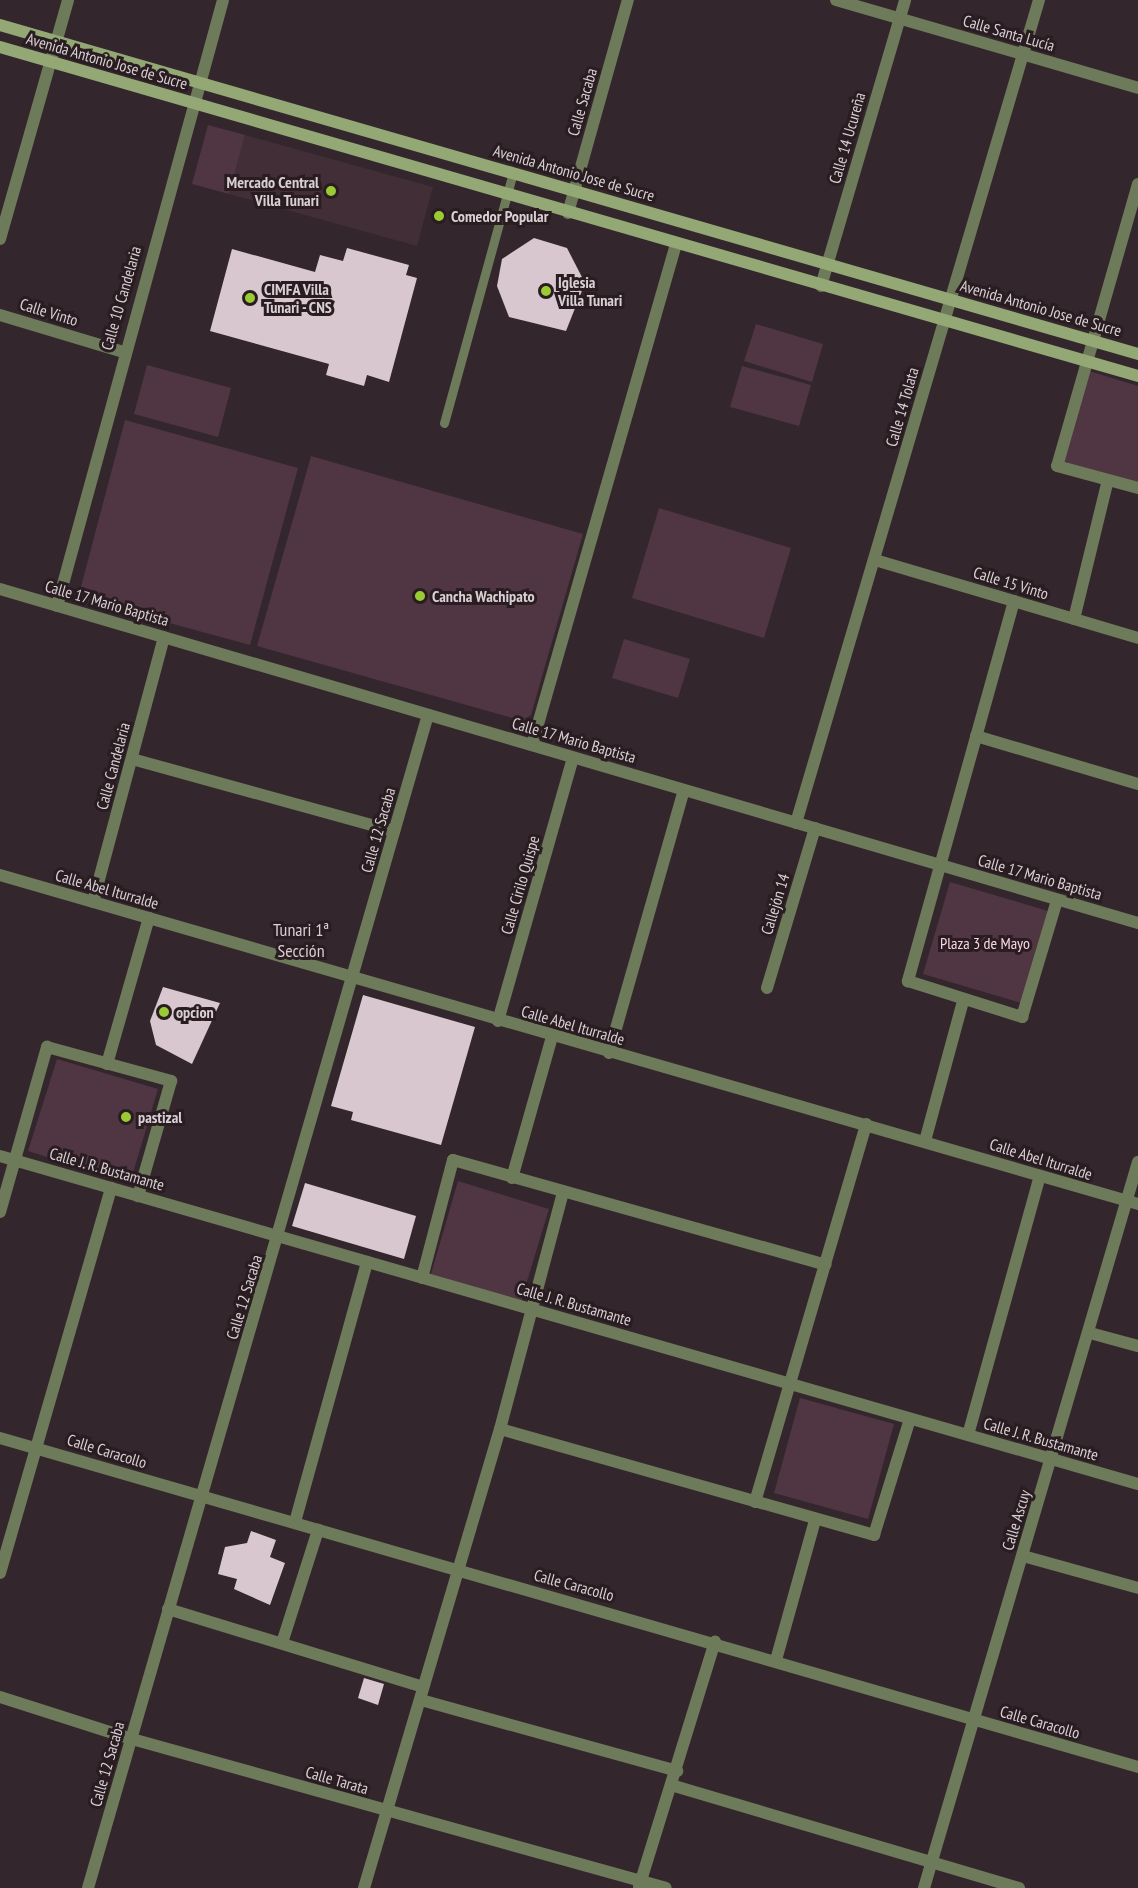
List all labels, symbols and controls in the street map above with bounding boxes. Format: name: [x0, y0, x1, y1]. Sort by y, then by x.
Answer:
street label: Calle Santa Lucía: [961, 11, 1057, 55]
street label: Avenida Antonio Jose de Sucre: [24, 29, 190, 93]
street label: Calle Sacaba: [563, 66, 601, 138]
street label: Calle 14 Ucureña: [825, 90, 869, 186]
street label: Avenida Antonio Jose de Sucre: [491, 141, 657, 205]
place label: Mercado Central Villa Tunari: [226, 172, 319, 210]
marker: Mercado Central Villa Tunari: [324, 184, 338, 198]
place label: Comedor Popular: [451, 206, 548, 226]
marker: Comedor Popular: [432, 209, 446, 223]
street label: Calle 10 Candelaria: [97, 244, 145, 352]
place label: Iglesia Villa Tunari: [558, 272, 623, 310]
street label: Avenida Antonio Jose de Sucre: [958, 276, 1124, 340]
place label: CIMFA Villa Tunari - CNS: [264, 279, 334, 317]
marker: Iglesia Villa Tunari: [539, 284, 553, 298]
marker: CIMFA Villa Tunari - CNS: [241, 289, 259, 307]
street label: Calle Vinto: [17, 294, 81, 330]
street label: Calle 14 Tolata: [881, 365, 923, 449]
street label: Calle 15 Vinto: [971, 562, 1051, 604]
street label: Calle 17 Mario Baptista: [43, 576, 171, 630]
place label: Cancha Wachipato: [432, 586, 535, 606]
marker: Cancha Wachipato: [413, 589, 427, 603]
street label: Calle 17 Mario Baptista: [510, 713, 638, 767]
street label: Calle Candelaria: [92, 720, 134, 812]
street label: Calle 12 Sacaba: [357, 785, 399, 875]
street label: Calle Cirilo Quispe: [497, 833, 543, 937]
street label: Calle 17 Mario Baptista: [976, 850, 1104, 904]
street label: Calle Abel Iturralde: [53, 865, 161, 913]
street label: Callejón 14: [757, 871, 793, 937]
district label: Tunari 1ª Sección: [272, 920, 330, 962]
park label: Plaza 3 de Mayo: [940, 933, 1030, 953]
street label: Calle Abel Iturralde: [519, 1001, 627, 1049]
place label: opcion: [176, 1002, 214, 1022]
marker: opcion: [157, 1005, 171, 1019]
place label: pastizal: [138, 1107, 182, 1127]
marker: pastizal: [119, 1110, 133, 1124]
street label: Calle Abel Iturralde: [987, 1134, 1095, 1184]
street label: Calle J. R. Bustamante: [46, 1143, 168, 1195]
street label: Calle 12 Sacaba: [222, 1252, 266, 1342]
street label: Calle J. R. Bustamante: [513, 1278, 635, 1330]
street label: Calle J. R. Bustamante: [980, 1413, 1102, 1465]
street label: Calle Caracollo: [65, 1430, 149, 1472]
street label: Calle Ascuy: [998, 1487, 1034, 1553]
street label: Calle Caracollo: [532, 1565, 616, 1605]
street label: Calle Caracollo: [998, 1701, 1082, 1743]
street label: Calle 12 Sacaba: [86, 1719, 128, 1809]
street label: Calle Tarata: [303, 1762, 371, 1798]

